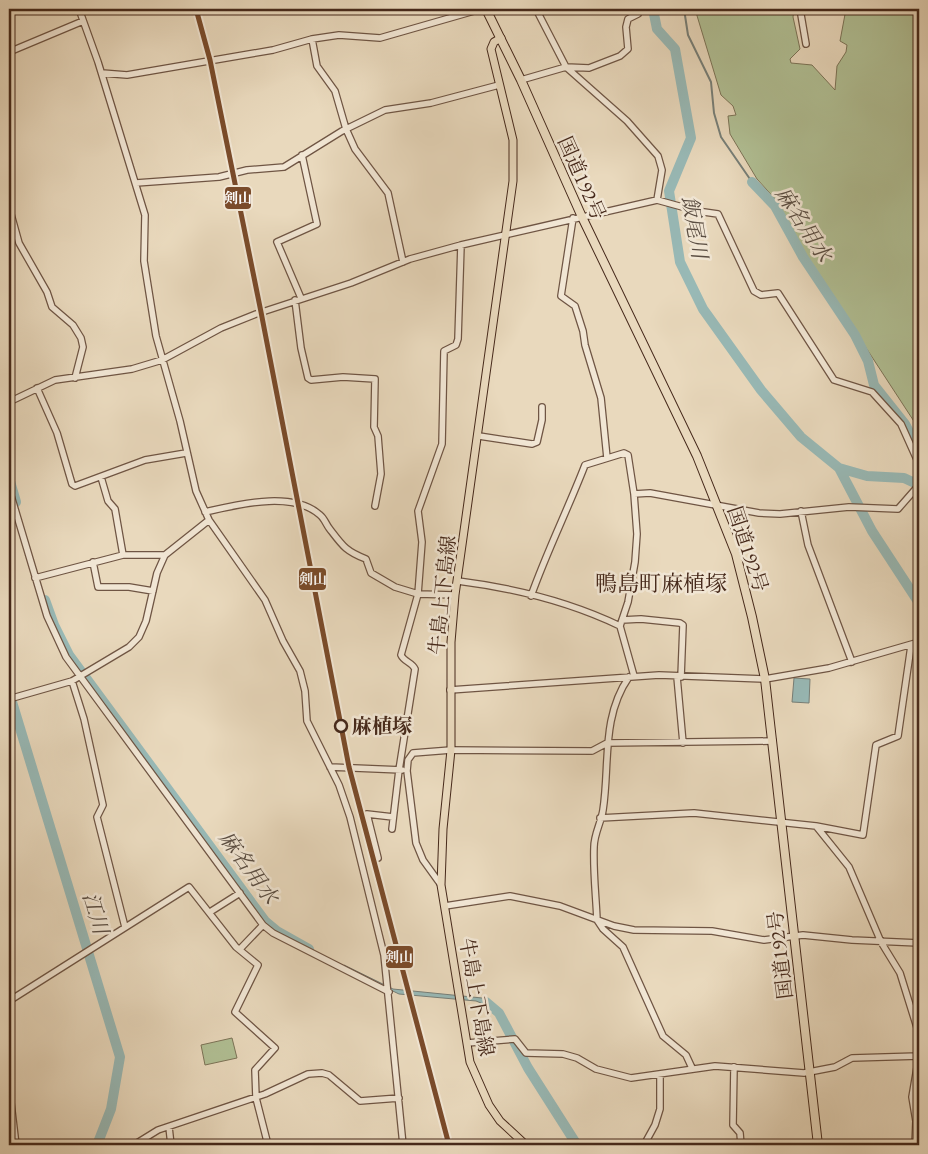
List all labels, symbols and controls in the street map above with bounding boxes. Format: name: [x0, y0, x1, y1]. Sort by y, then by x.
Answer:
street label: 国道192号: [552, 132, 612, 224]
water label: 麻名用水: [770, 181, 839, 268]
line badge: 剣山: [224, 186, 252, 210]
text: 剣山: [224, 189, 252, 207]
water label: 飯尾川: [676, 194, 714, 262]
street label: 国道192号: [722, 503, 774, 595]
street label: 牛島上下島線: [423, 534, 461, 656]
line badge: 剣山: [298, 567, 327, 591]
district label: 鴨島町麻植塚: [595, 569, 727, 598]
text: 剣山: [299, 570, 327, 588]
place label: 麻植塚: [352, 713, 412, 739]
marker: 麻植塚: [334, 719, 348, 733]
water label: 麻名用水: [213, 825, 286, 911]
water label: 江川: [77, 889, 116, 939]
street label: 国道192号: [762, 909, 798, 1001]
street label: 牛島上下島線: [454, 936, 500, 1058]
line badge: 剣山: [385, 945, 414, 969]
text: 剣山: [385, 948, 413, 966]

